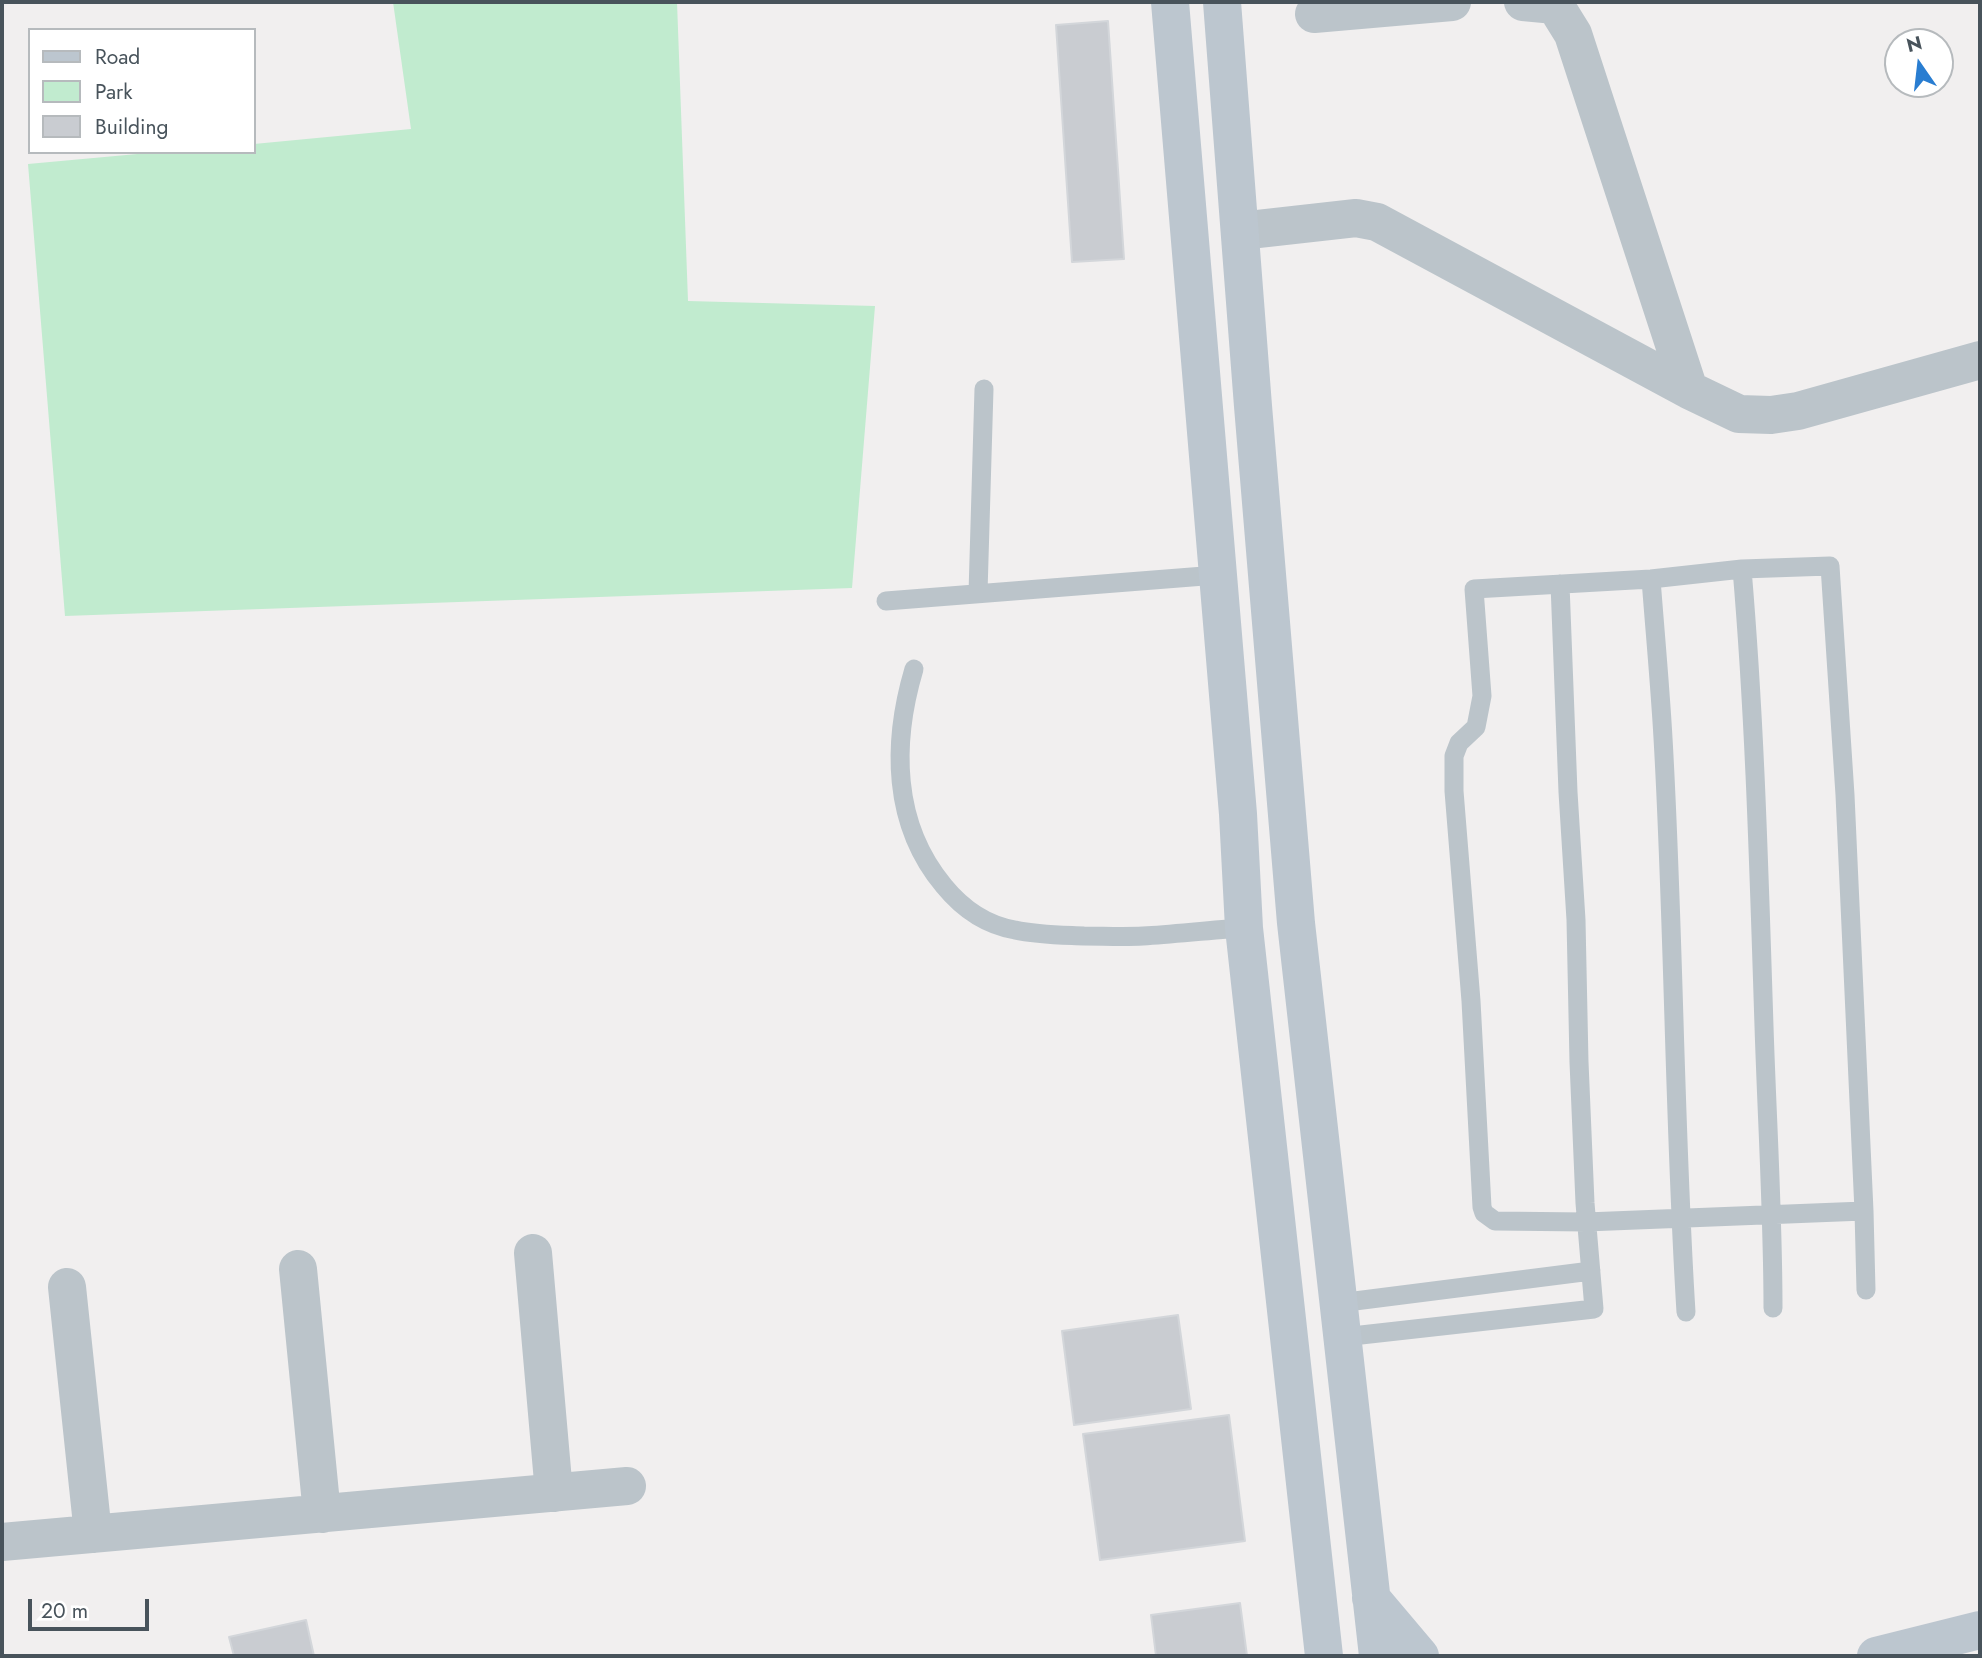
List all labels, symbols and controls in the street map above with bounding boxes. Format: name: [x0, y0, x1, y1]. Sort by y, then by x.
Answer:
legend: [28, 28, 256, 154]
north arrow: [1884, 28, 1954, 98]
text: N: [1904, 29, 1925, 59]
text: Road: [95, 42, 140, 72]
text: Park: [95, 77, 132, 107]
text: Building: [95, 112, 168, 142]
scale bar: [32, 1584, 152, 1628]
text: 20 m: [41, 1596, 88, 1626]

